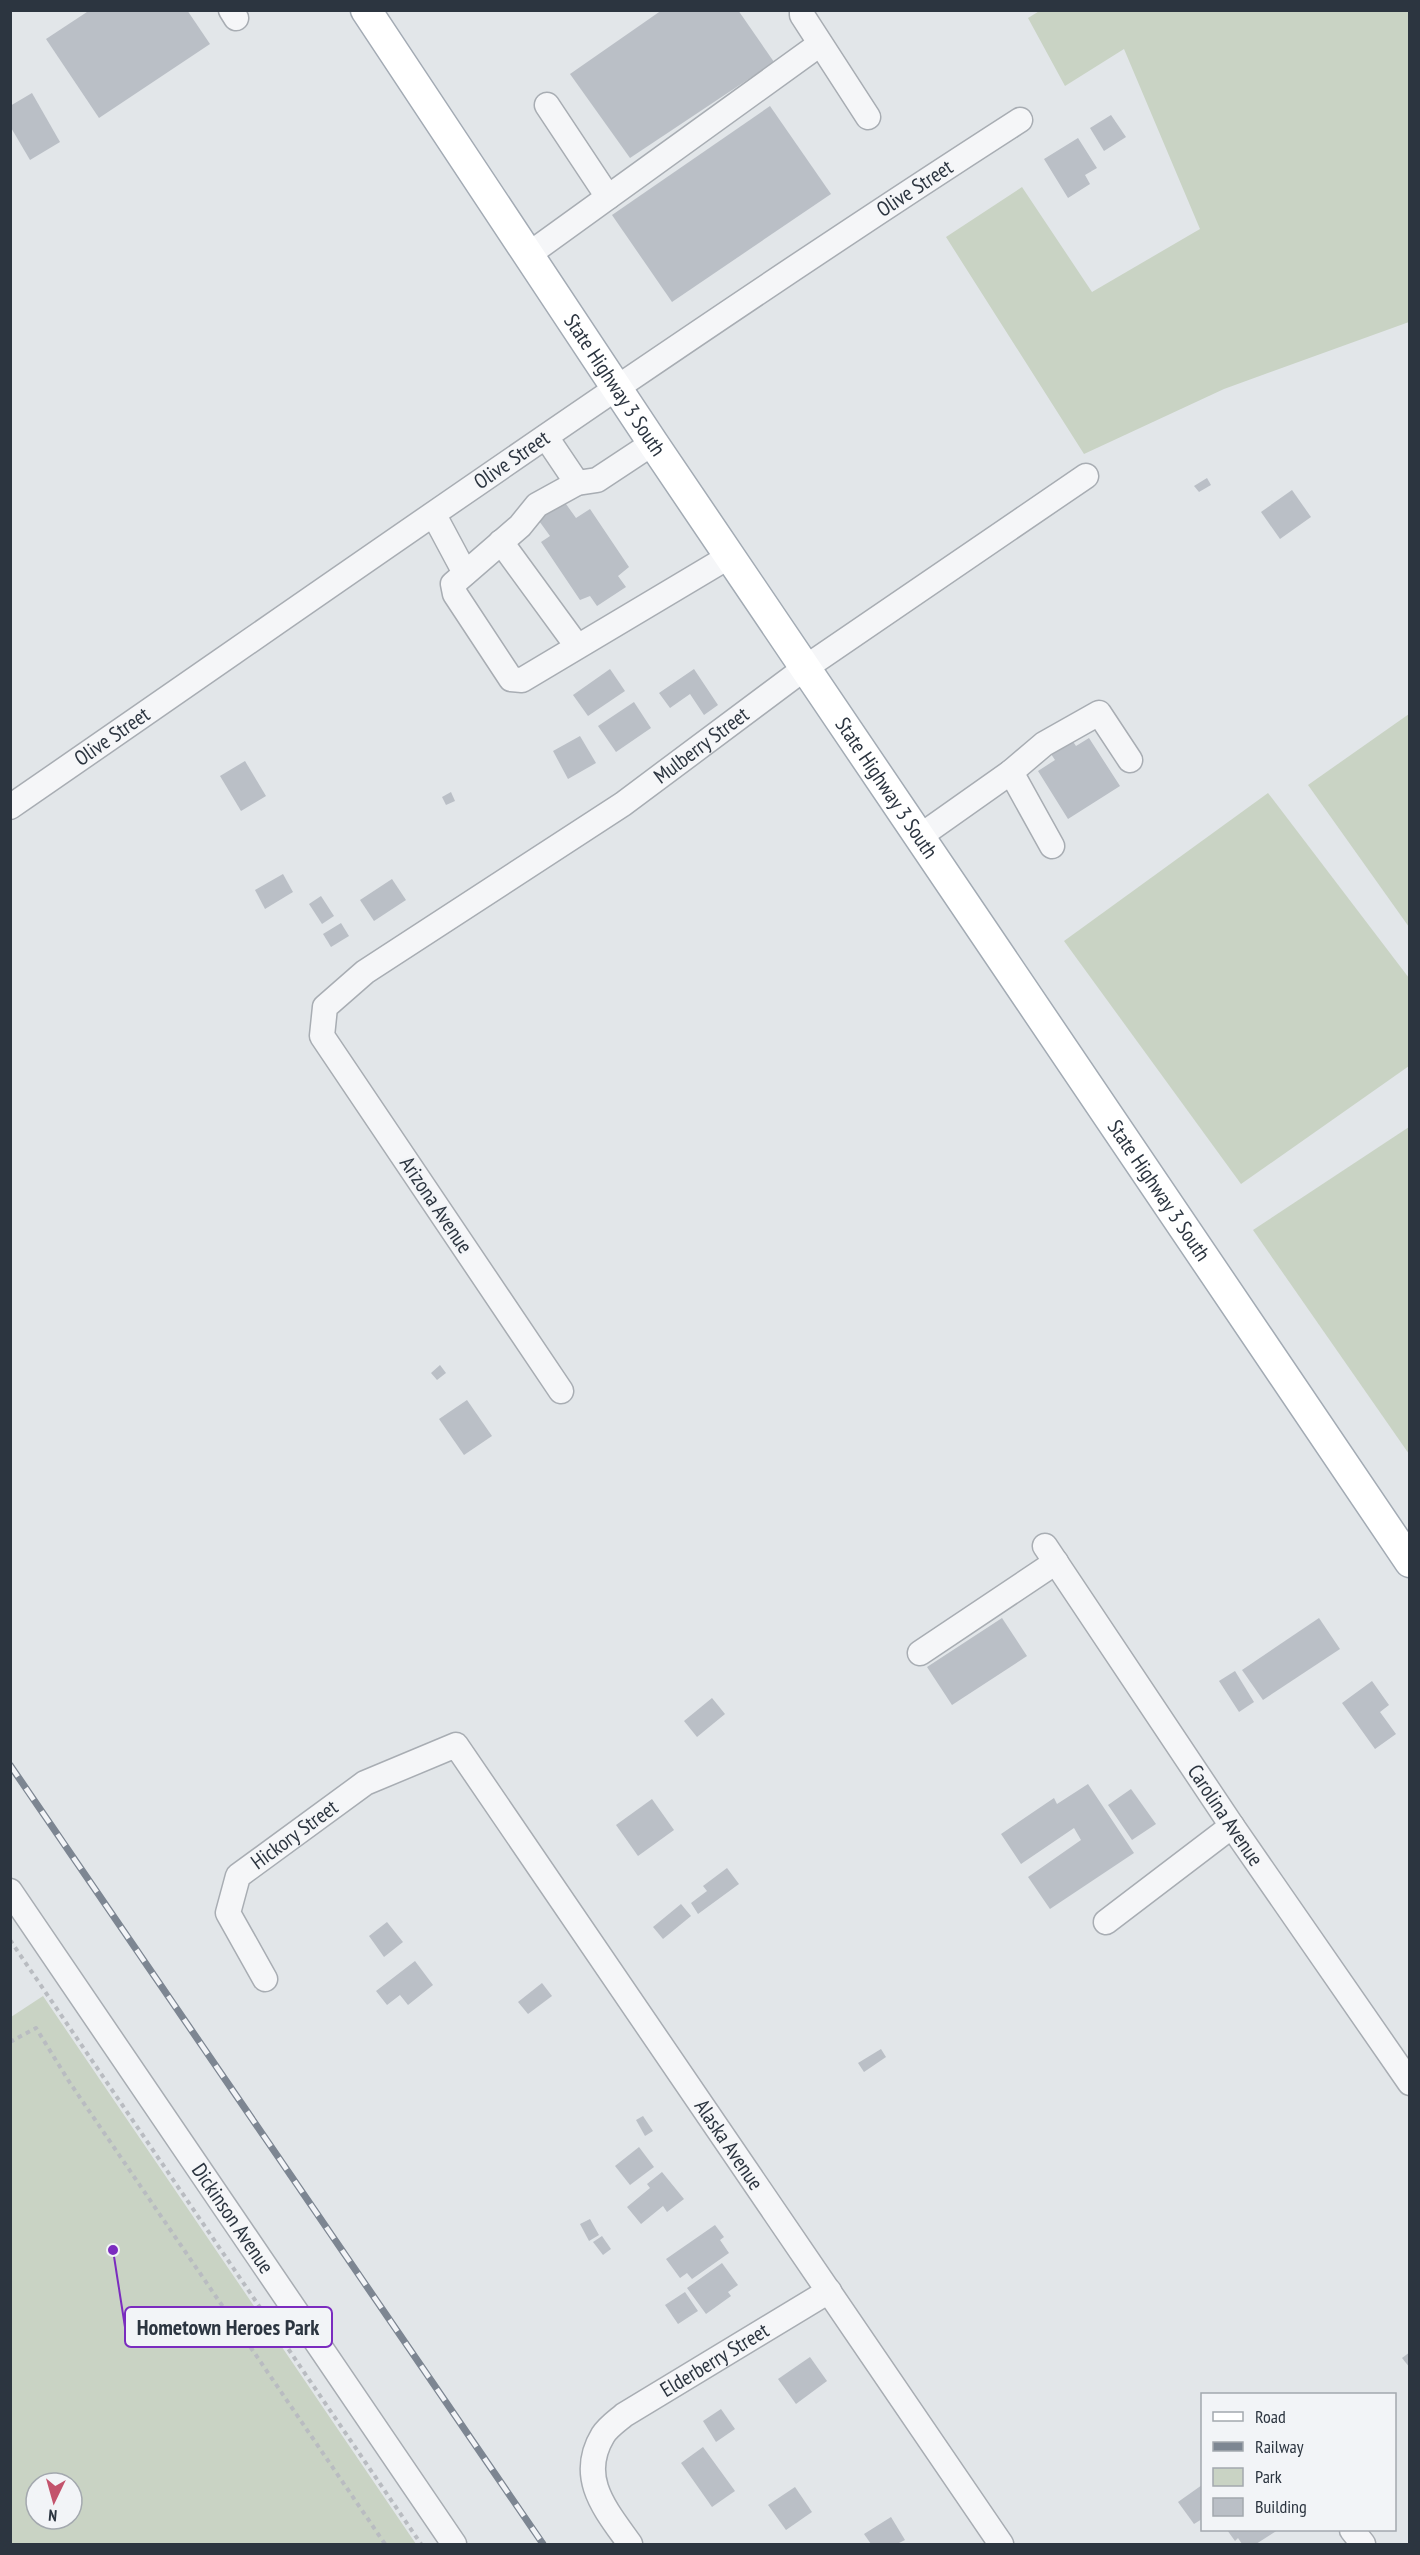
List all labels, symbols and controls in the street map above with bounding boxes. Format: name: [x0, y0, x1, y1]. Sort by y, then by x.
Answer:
street label: Olive Street: [871, 153, 958, 223]
street label: State Highway 3 South: [558, 309, 672, 461]
street label: Olive Street: [468, 424, 555, 495]
street label: Olive Street: [69, 700, 155, 772]
street label: Mulberry Street: [648, 701, 754, 789]
street label: State Highway 3 South: [829, 712, 944, 864]
street label: State Highway 3 South: [1102, 1114, 1216, 1266]
street label: Arizona Avenue: [394, 1151, 479, 1258]
street label: Carolina Avenue: [1182, 1759, 1270, 1871]
street label: Hickory Street: [245, 1793, 343, 1875]
street label: Alaska Avenue: [689, 2094, 770, 2195]
street label: Dickinson Avenue: [186, 2158, 280, 2279]
callout: Hometown Heroes Park: [125, 2307, 332, 2347]
text: Hometown Heroes Park: [137, 2313, 320, 2341]
street label: Elderberry Street: [655, 2317, 774, 2403]
legend: [1201, 2393, 1396, 2531]
text: Road: [1255, 2405, 1286, 2428]
text: Railway: [1255, 2435, 1304, 2458]
text: Park: [1255, 2465, 1282, 2488]
north arrow: [24, 2471, 84, 2531]
text: Building: [1255, 2495, 1307, 2518]
text: N: [48, 2506, 58, 2526]

